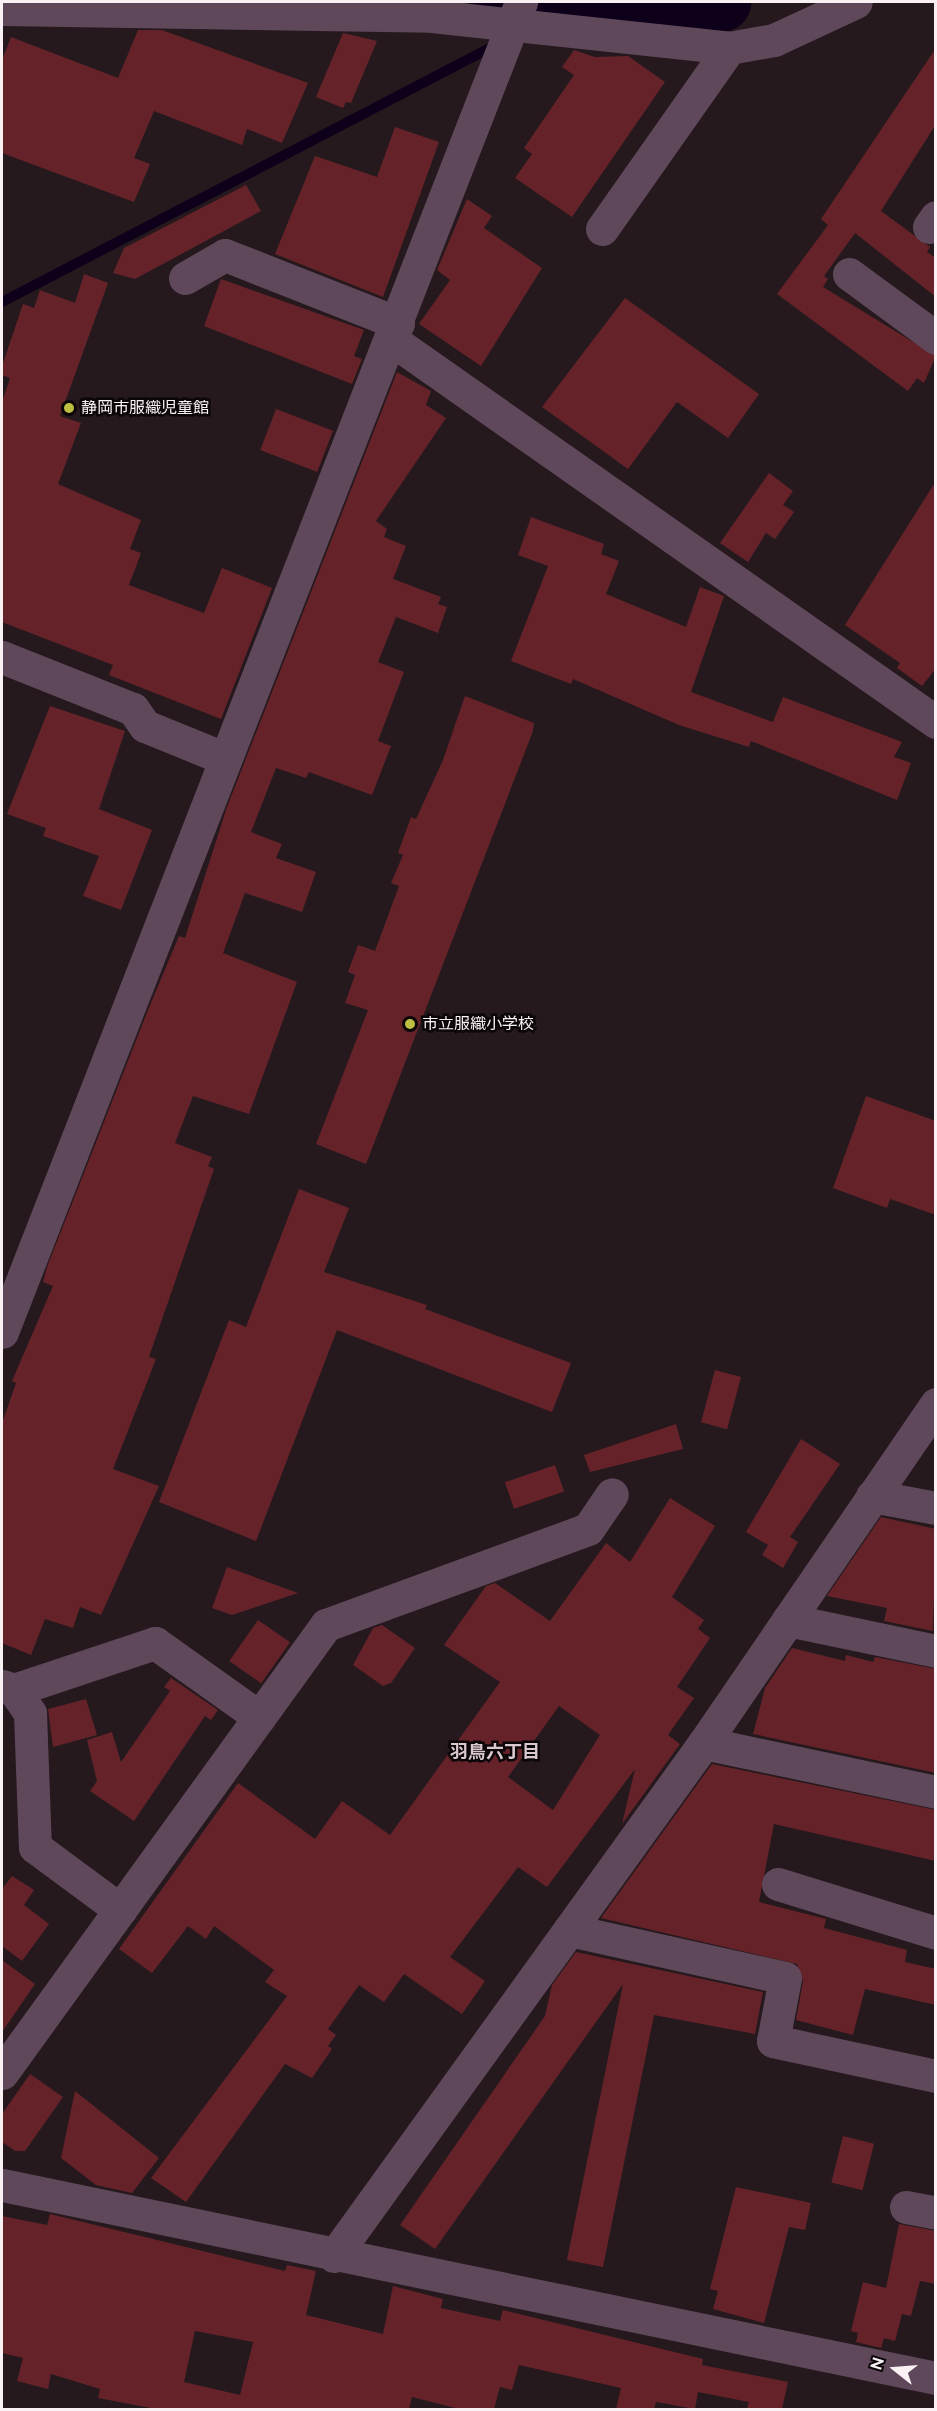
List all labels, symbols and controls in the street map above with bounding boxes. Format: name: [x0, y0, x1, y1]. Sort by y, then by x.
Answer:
place label: 静岡市服織児童館: [81, 398, 209, 418]
marker: 静岡市服織児童館: [62, 401, 76, 415]
place label: 市立服織小学校: [422, 1014, 534, 1034]
marker: 市立服織小学校: [403, 1017, 417, 1031]
district label: 羽鳥六丁目: [450, 1741, 540, 1763]
north arrow: [865, 2339, 925, 2399]
text: N: [866, 2355, 888, 2372]

